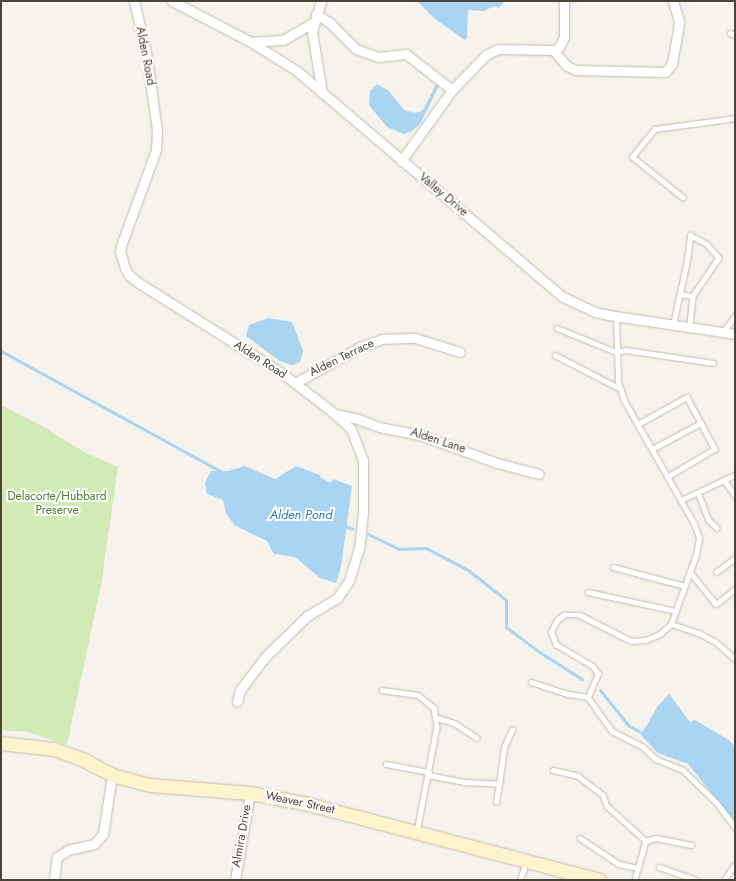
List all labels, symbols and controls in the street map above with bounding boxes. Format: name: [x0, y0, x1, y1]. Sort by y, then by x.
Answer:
street label: Alden Road: [132, 25, 158, 87]
street label: Valley Drive: [416, 170, 470, 220]
street label: Alden Terrace: [307, 336, 377, 380]
street label: Alden Road: [231, 338, 289, 382]
street label: Alden Lane: [409, 425, 467, 457]
park label: Delacorte/Hubbard Preserve: [7, 490, 107, 518]
water label: Alden Pond: [270, 507, 332, 523]
street label: Weaver Street: [264, 789, 336, 817]
street label: Almira Drive: [229, 804, 255, 868]

